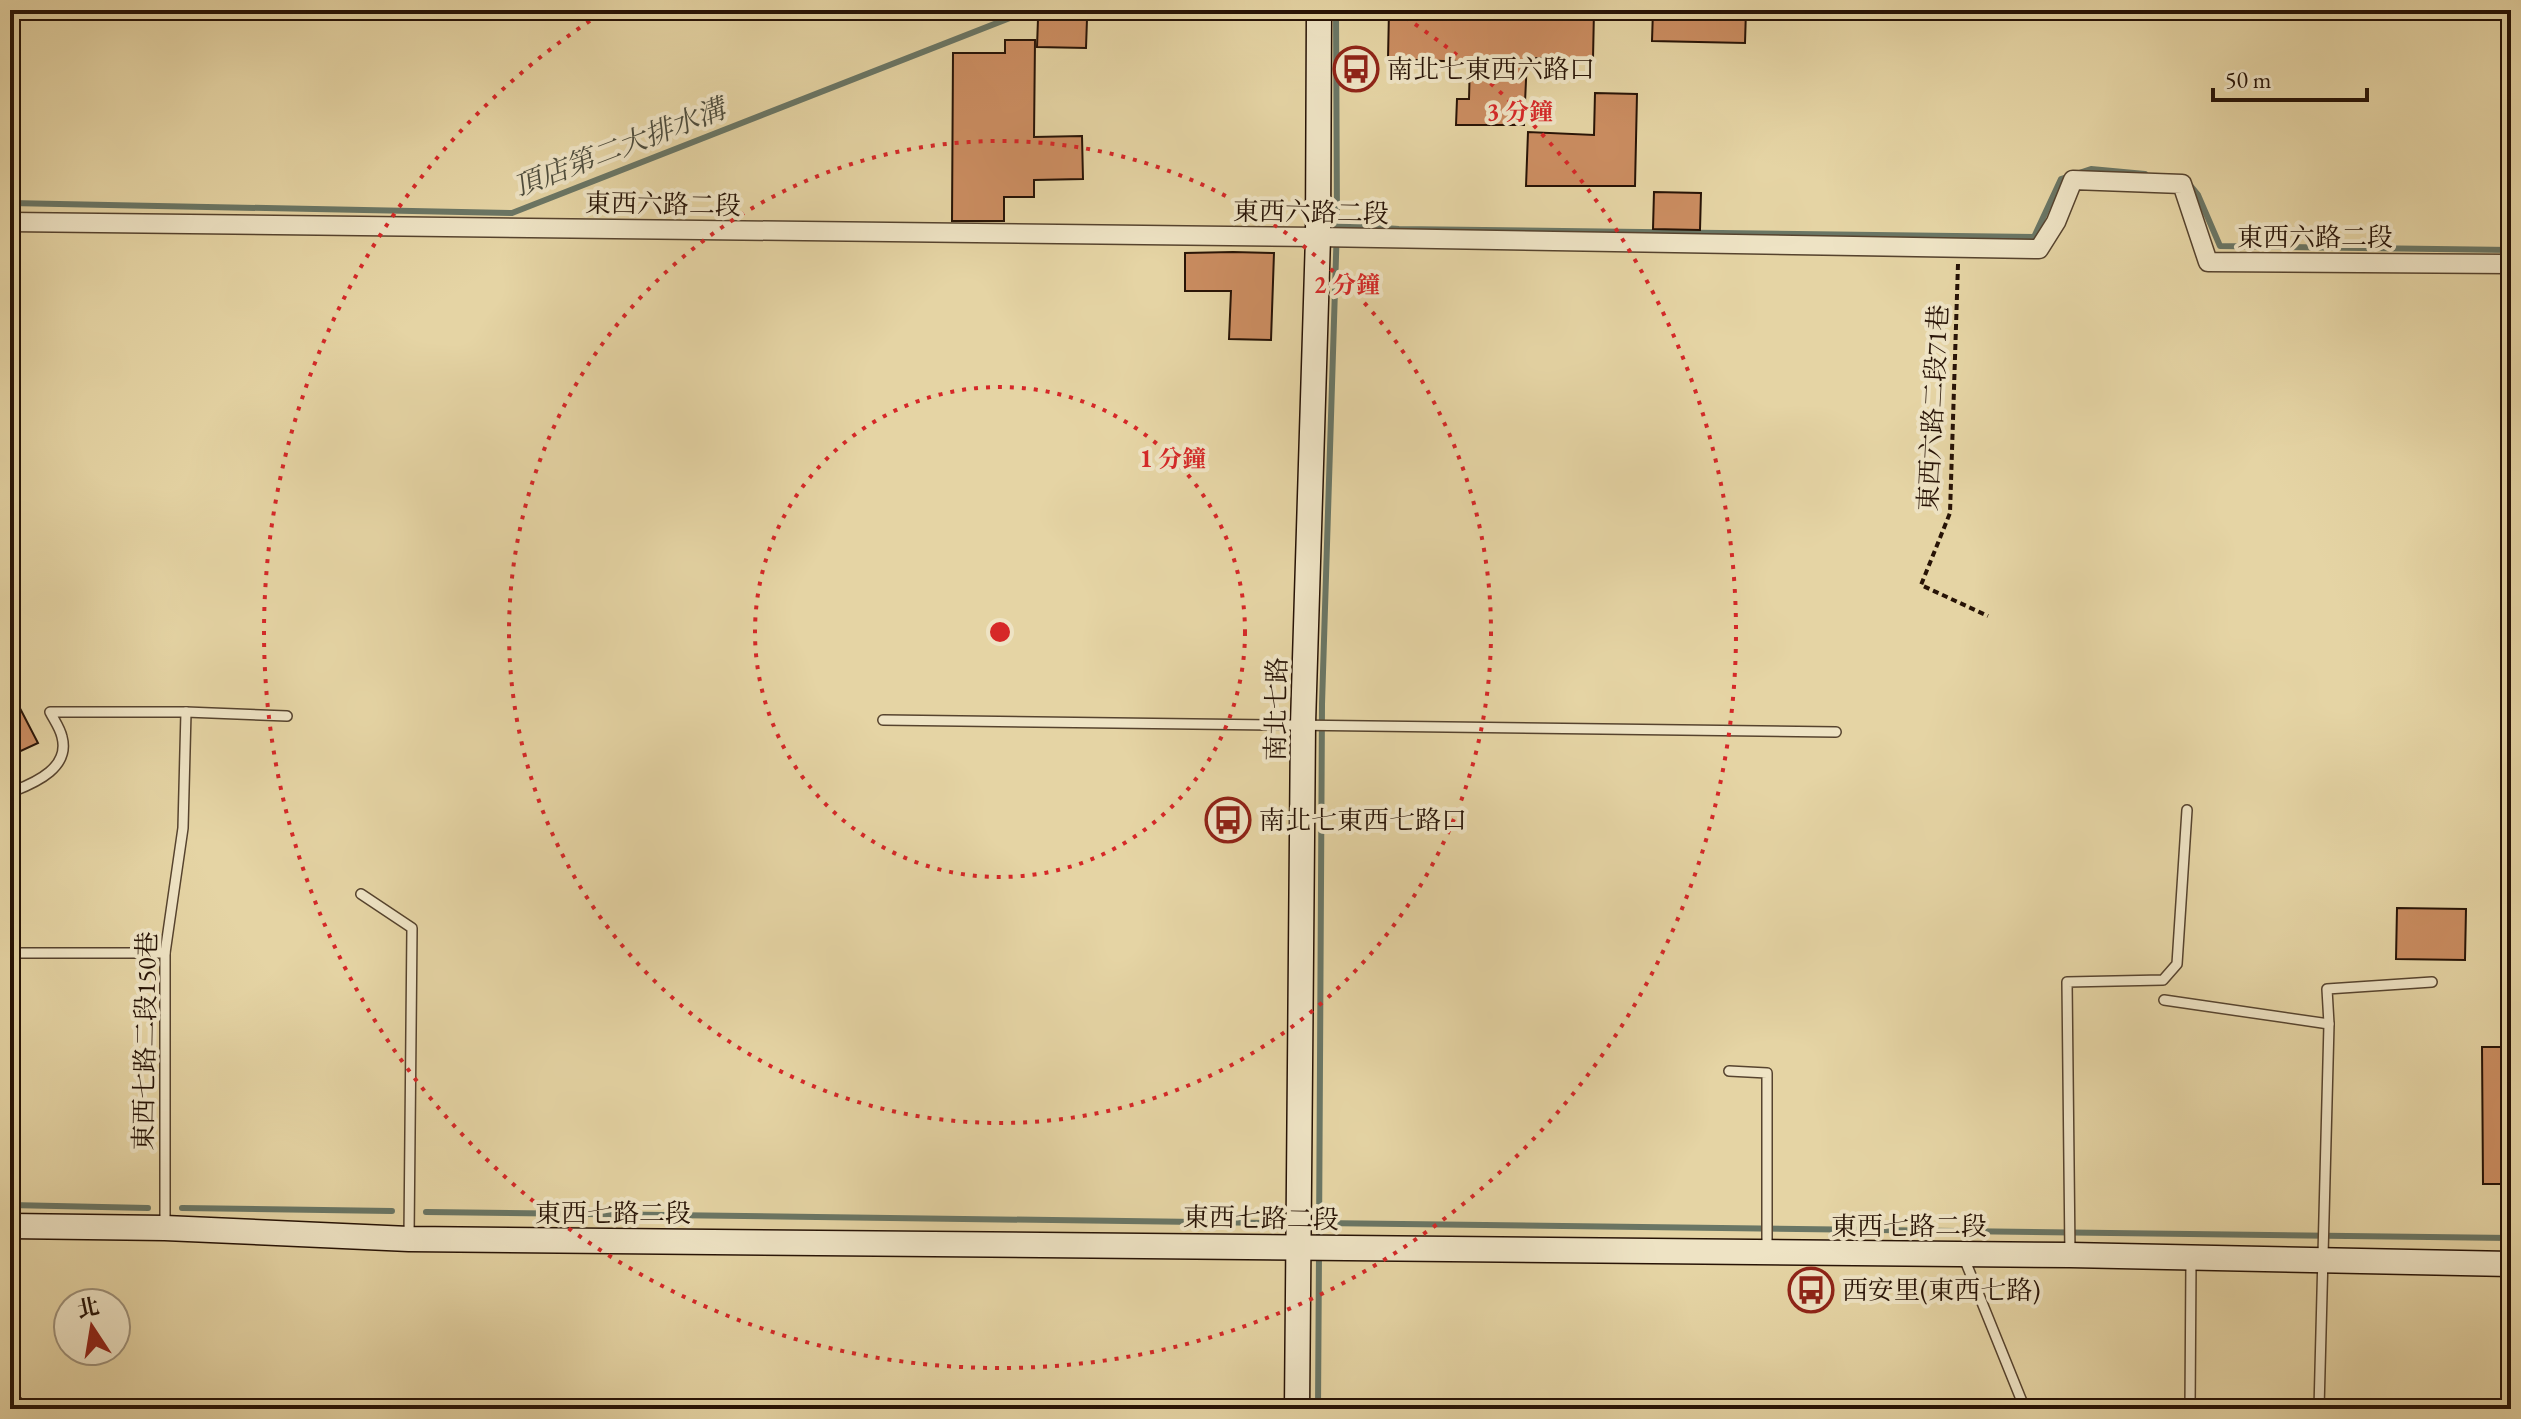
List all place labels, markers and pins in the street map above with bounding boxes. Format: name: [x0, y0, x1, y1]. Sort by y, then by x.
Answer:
bus stop icon: 南北七東西六路口: [1332, 45, 1380, 93]
place label: 南北七東西六路口: [1387, 52, 1595, 86]
centre of rings: [986, 618, 1014, 646]
bus stop icon: 南北七東西七路口: [1204, 796, 1252, 844]
place label: 南北七東西七路口: [1259, 803, 1467, 837]
bus stop icon: 西安里(東西七路): [1787, 1266, 1835, 1314]
place label: 西安里(東西七路): [1842, 1273, 2040, 1307]

